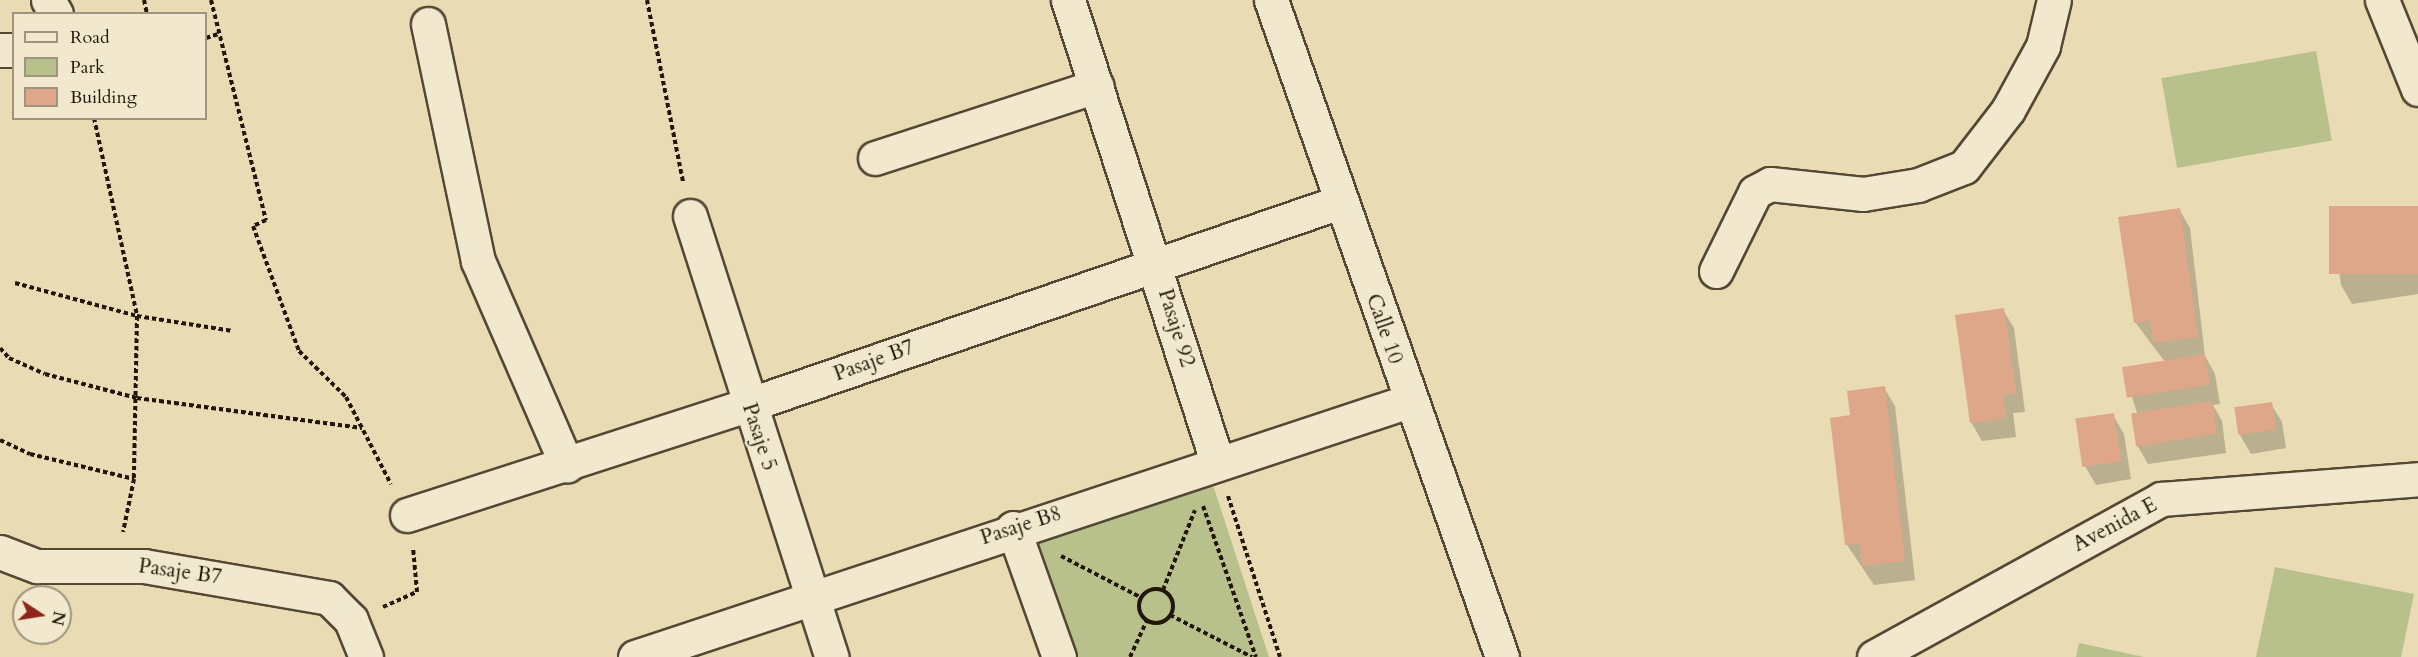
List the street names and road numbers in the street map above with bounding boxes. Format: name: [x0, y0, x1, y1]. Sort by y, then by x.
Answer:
street label: Pasaje 92: [1152, 286, 1200, 370]
street label: Calle 10: [1360, 291, 1408, 367]
street label: Pasaje B7: [830, 335, 918, 387]
street label: Pasaje 5: [736, 400, 782, 474]
street label: Avenida E: [2069, 492, 2161, 558]
street label: Pasaje B8: [977, 501, 1065, 551]
street label: Pasaje B7: [137, 554, 223, 590]

